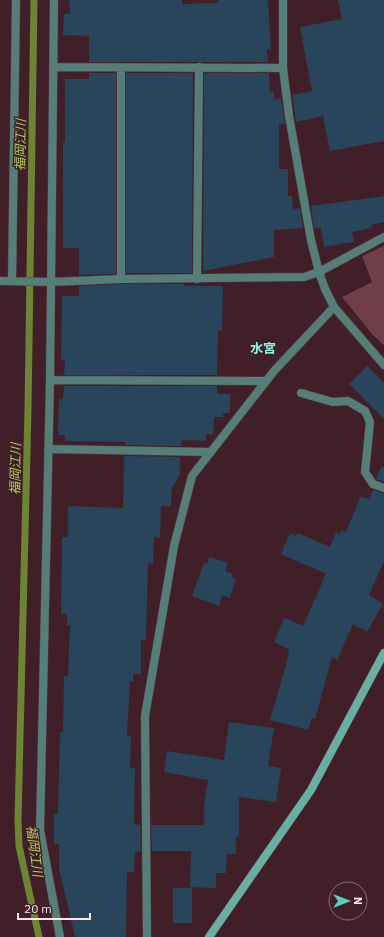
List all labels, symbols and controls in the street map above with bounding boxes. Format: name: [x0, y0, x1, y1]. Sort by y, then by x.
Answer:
water label: 福岡江川: [12, 117, 29, 171]
district label: 水宮: [250, 340, 276, 357]
water label: 福岡江川: [7, 441, 24, 495]
water label: 福岡江川: [22, 824, 47, 880]
north arrow: [328, 881, 368, 921]
scale bar: [18, 895, 90, 921]
text: N: [351, 897, 365, 905]
text: 20 m: [24, 901, 52, 916]

